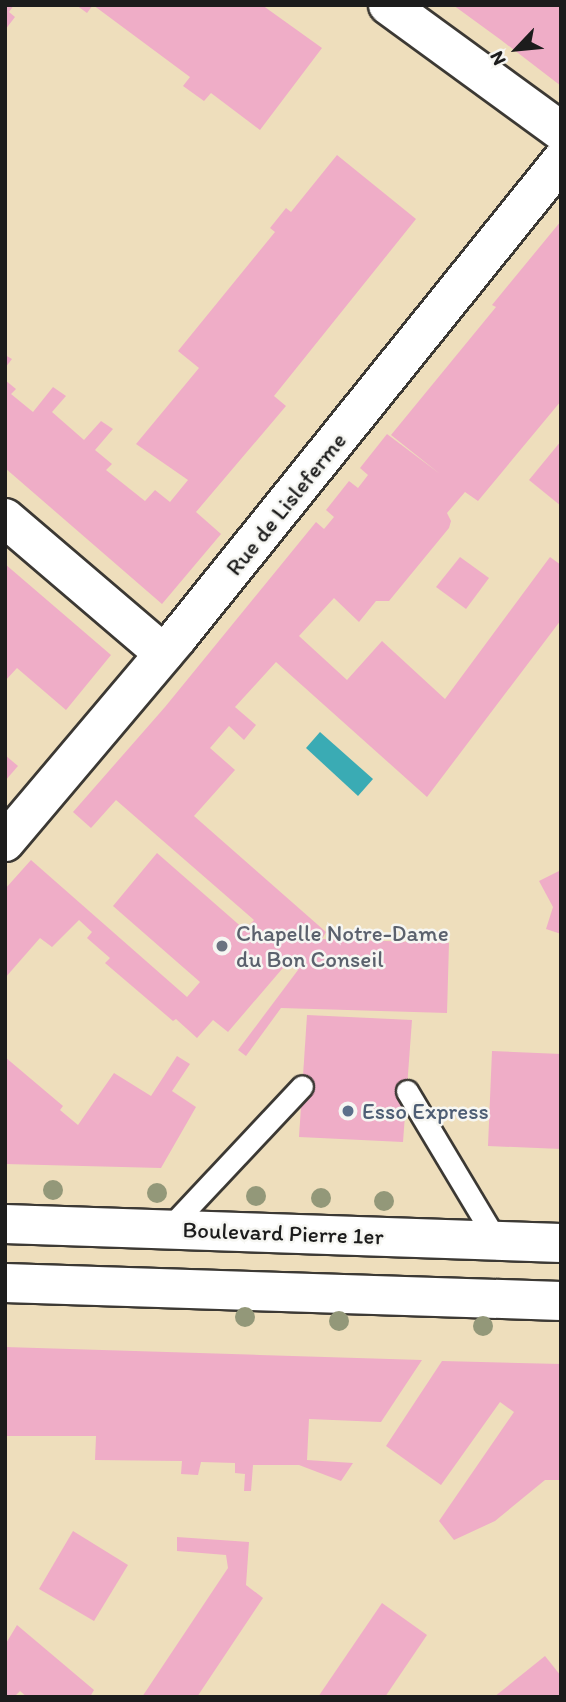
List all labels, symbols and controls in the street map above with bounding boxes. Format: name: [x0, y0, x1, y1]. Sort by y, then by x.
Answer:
north arrow: [482, 14, 552, 84]
text: N: [485, 48, 511, 69]
street label: Rue de Lisleferme: [220, 427, 352, 581]
place label: Chapelle Notre-Dame du Bon Conseil: [236, 919, 448, 973]
marker: Chapelle Notre-Dame du Bon Conseil: [214, 938, 230, 954]
place label: Esso Express: [362, 1097, 488, 1125]
marker: Esso Express: [340, 1103, 356, 1119]
street label: Boulevard Pierre 1er: [182, 1216, 384, 1250]

